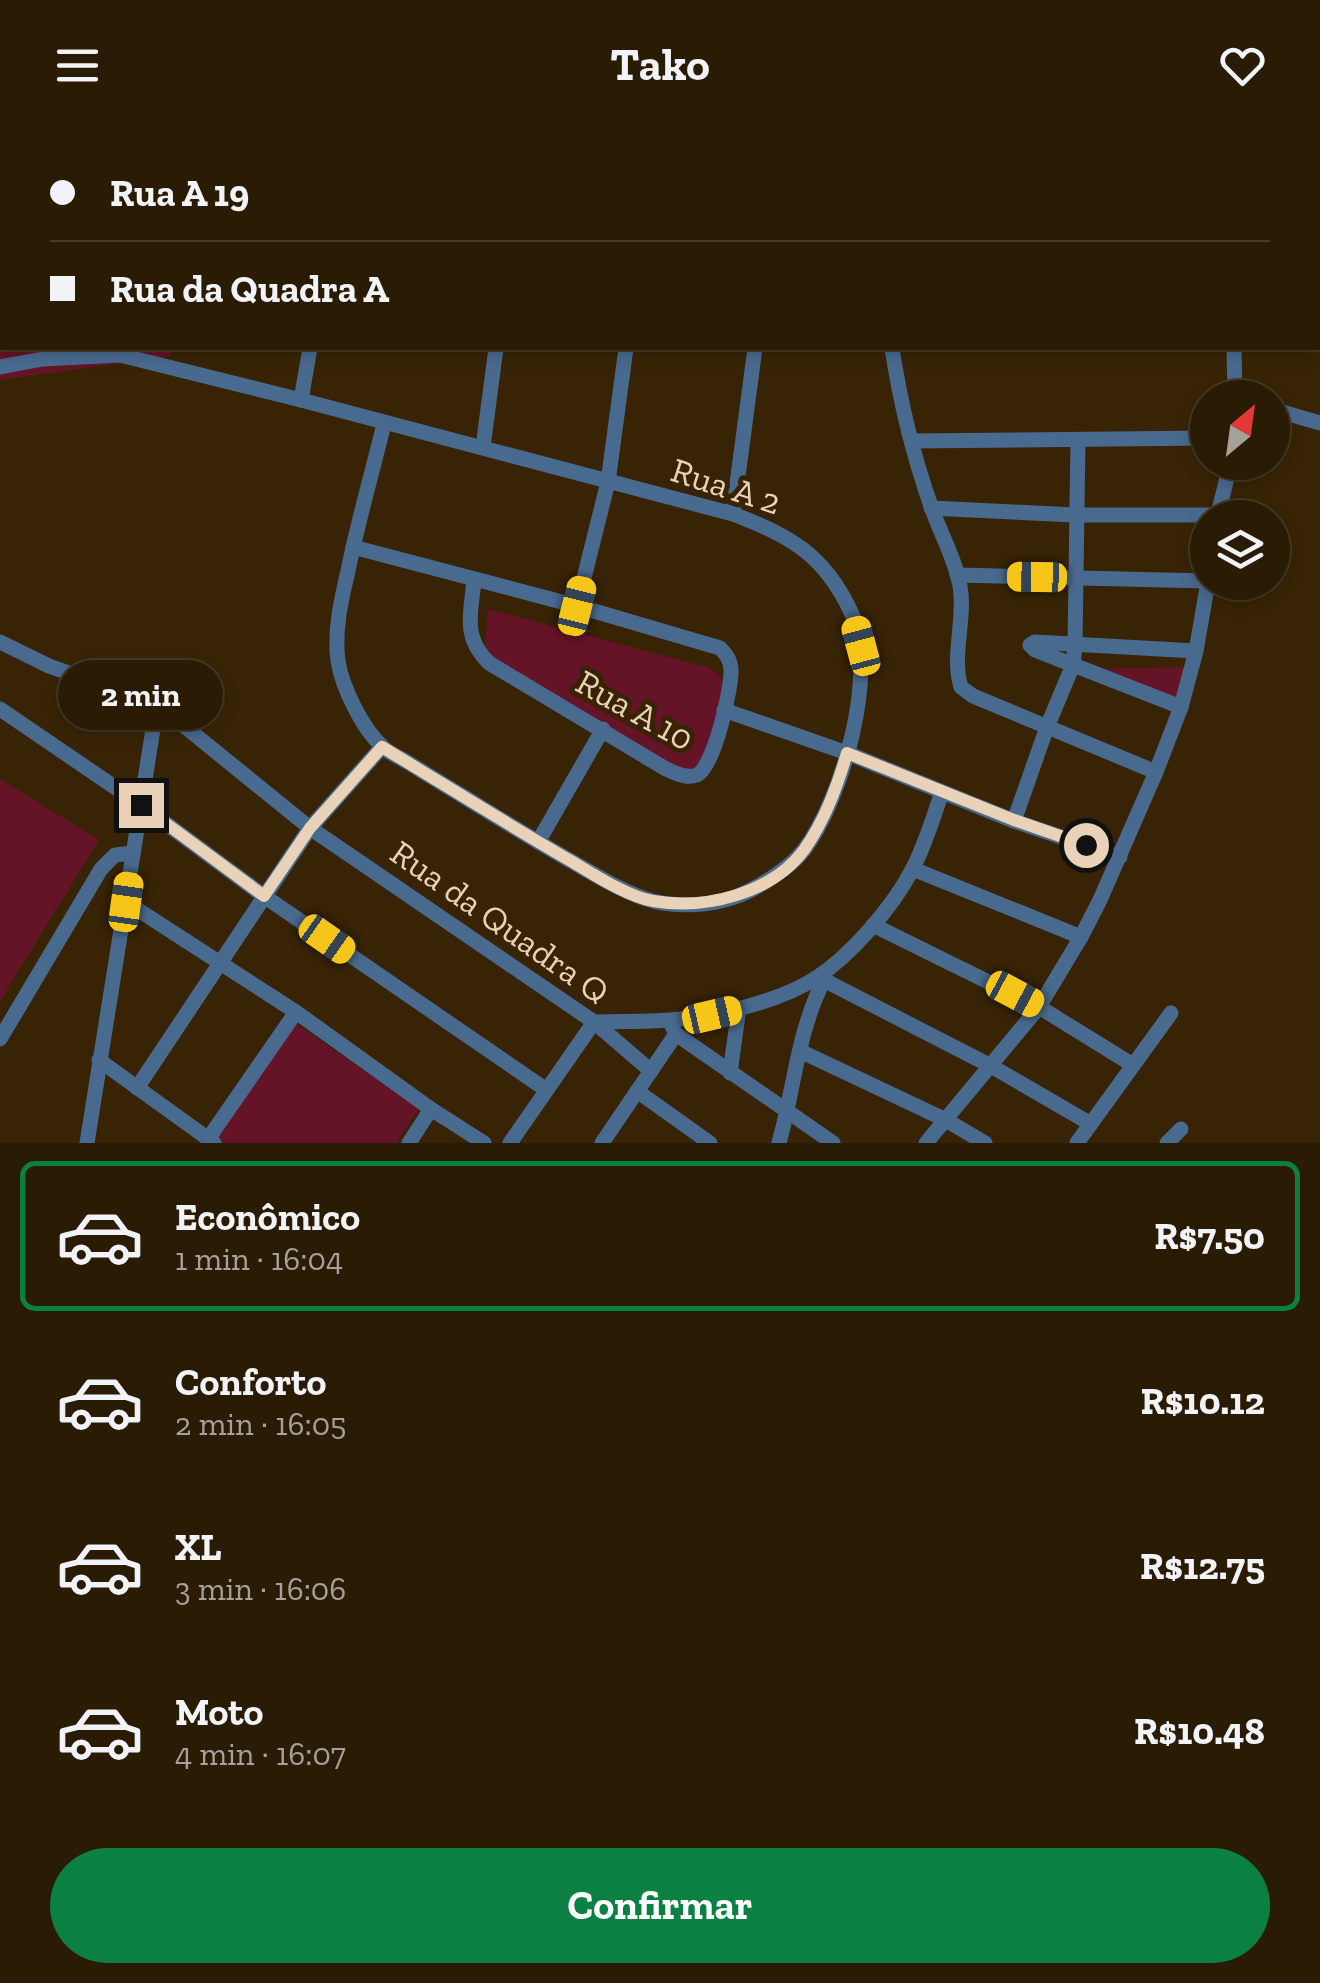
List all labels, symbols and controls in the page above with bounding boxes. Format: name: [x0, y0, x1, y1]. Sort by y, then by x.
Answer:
icon: menu: [50, 38, 105, 93]
text: Tako: [610, 38, 710, 92]
icon: heart: [1215, 38, 1270, 93]
text: Rua A 19: [110, 170, 249, 216]
text: Rua da Quadra A: [110, 266, 389, 312]
north arrow: [1190, 380, 1290, 480]
map controls: [1190, 380, 1290, 600]
street label: Rua A 2: [666, 449, 786, 523]
button: layers: [1190, 500, 1290, 600]
car: [1007, 561, 1067, 593]
car: [555, 573, 599, 639]
car: [839, 613, 883, 679]
callout: 2 min: [58, 660, 224, 730]
street label: Rua A 10: [569, 661, 701, 759]
text: 2 min: [101, 676, 180, 714]
route end: [119, 783, 164, 828]
route start: [1064, 823, 1109, 868]
street label: Rua da Quadra Q: [383, 831, 617, 1013]
car: [107, 870, 145, 934]
car: [294, 910, 360, 968]
car: [981, 967, 1049, 1021]
car: [679, 994, 745, 1036]
icon: car: [55, 1191, 145, 1281]
text: Econômico: [175, 1194, 360, 1240]
text: R$7.50: [1154, 1213, 1265, 1259]
text: 1 min · 16:04: [175, 1240, 343, 1278]
icon: car: [55, 1356, 145, 1446]
text: Conforto: [175, 1359, 326, 1405]
text: R$10.12: [1140, 1378, 1265, 1424]
text: 2 min · 16:05: [175, 1405, 347, 1443]
icon: car: [55, 1521, 145, 1611]
text: XL: [175, 1524, 222, 1570]
text: R$12.75: [1140, 1543, 1265, 1589]
text: 3 min · 16:06: [175, 1570, 346, 1608]
icon: car: [55, 1686, 145, 1776]
text: Moto: [175, 1689, 263, 1735]
text: R$10.48: [1134, 1708, 1265, 1754]
text: 4 min · 16:07: [175, 1735, 346, 1773]
button: Confirmar: [50, 1848, 1270, 1963]

